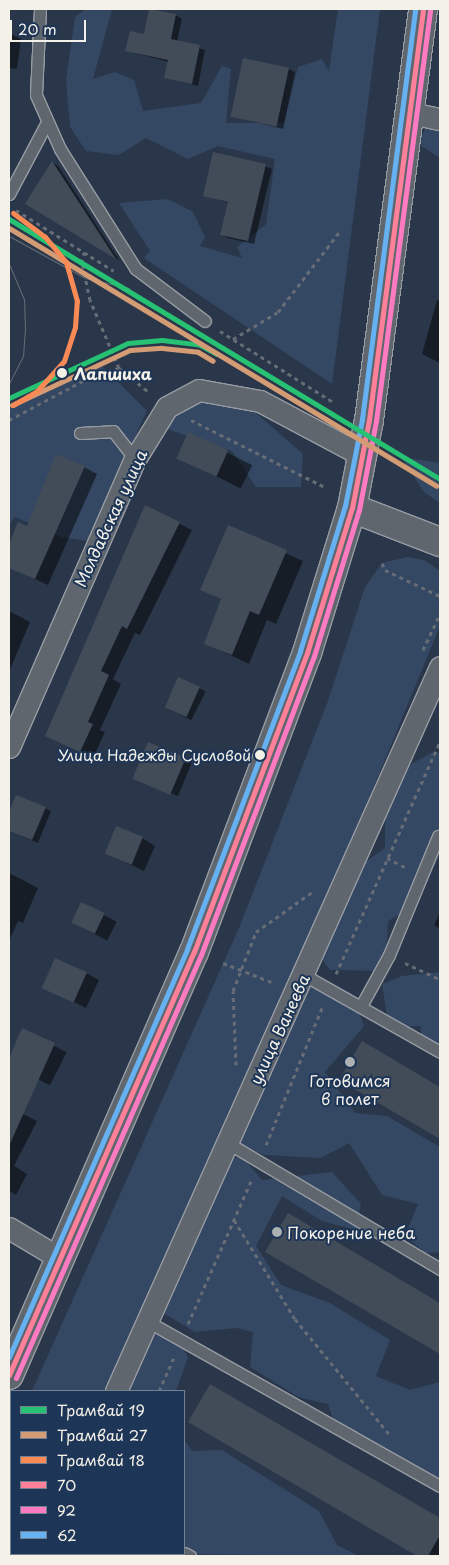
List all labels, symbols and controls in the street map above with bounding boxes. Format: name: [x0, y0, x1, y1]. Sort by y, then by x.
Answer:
scale bar: [12, 10, 89, 42]
text: 20 m: [18, 17, 57, 40]
place label: Лапшиха: [74, 363, 152, 383]
marker: Лапшиха: [54, 365, 70, 381]
street label: Молдавская улица: [70, 446, 150, 590]
place label: Улица Надежды Сусловой: [57, 746, 251, 764]
marker: Улица Надежды Сусловой: [255, 750, 265, 760]
street label: улица Ванеева: [245, 971, 313, 1087]
marker: Готовимся в полет: [344, 1056, 356, 1068]
place label: Готовимся в полет: [309, 1070, 391, 1108]
place label: Покорение неба: [287, 1222, 415, 1242]
marker: Покорение неба: [271, 1226, 283, 1238]
legend: [10, 1390, 185, 1555]
text: Трамвай 19: [57, 1398, 145, 1421]
text: Трамвай 27: [57, 1423, 148, 1446]
text: Трамвай 18: [57, 1448, 145, 1471]
text: 70: [57, 1473, 76, 1496]
text: 92: [57, 1498, 76, 1521]
text: 62: [57, 1523, 77, 1546]

